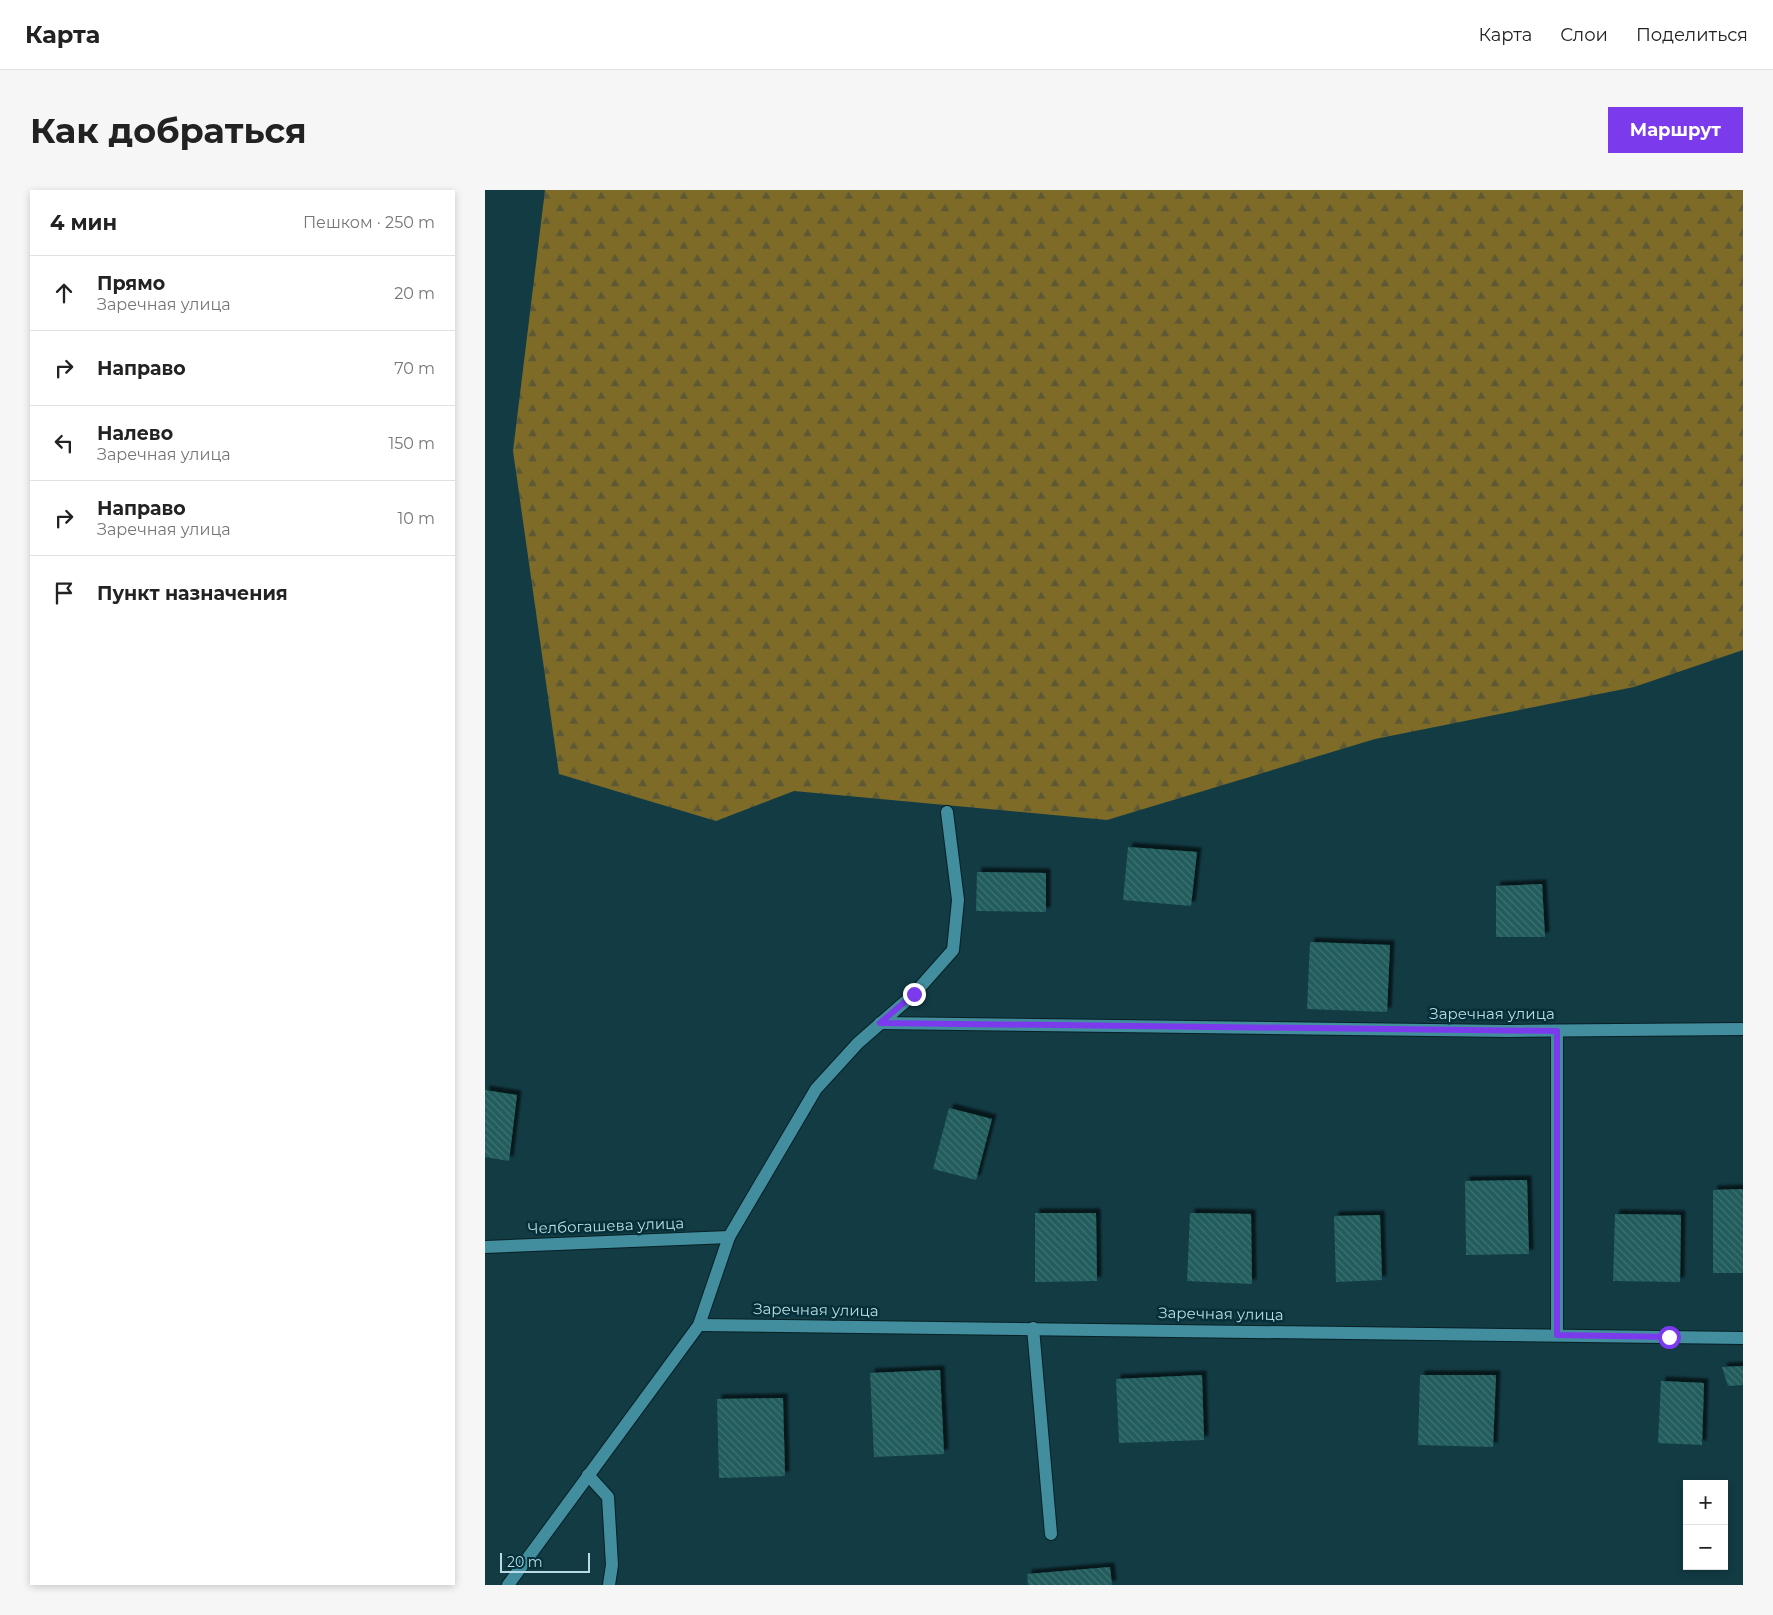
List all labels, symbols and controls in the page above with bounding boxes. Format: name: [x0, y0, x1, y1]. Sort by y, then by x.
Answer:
text: Карта: [25, 20, 100, 49]
text: Карта: [1478, 24, 1532, 46]
text: Слои: [1560, 24, 1608, 46]
text: Поделиться: [1636, 24, 1748, 46]
button: Маршрут: [1608, 107, 1743, 153]
text: Как добраться: [30, 109, 307, 152]
text: 4 мин: [50, 210, 117, 235]
text: Пешком · 250 m: [303, 213, 435, 232]
text: Прямо: [97, 272, 165, 295]
icon: ahead: [50, 279, 78, 307]
text: 20 m: [394, 284, 435, 303]
text: Заречная улица: [97, 295, 231, 314]
icon: right: [50, 354, 78, 382]
text: Направо: [97, 357, 186, 380]
text: 70 m: [394, 359, 435, 378]
text: Налево: [97, 422, 173, 445]
icon: left: [50, 429, 78, 457]
text: 150 m: [388, 434, 435, 453]
text: Заречная улица: [97, 445, 231, 464]
text: Направо: [97, 497, 186, 520]
icon: right: [50, 504, 78, 532]
text: 10 m: [397, 509, 435, 528]
text: Заречная улица: [97, 520, 231, 539]
icon: arrive: [50, 579, 78, 607]
text: Пункт назначения: [97, 582, 288, 605]
route end: [903, 983, 926, 1006]
street label: Заречная улица: [1429, 1004, 1555, 1023]
street label: Челбогашева улица: [527, 1213, 684, 1238]
street label: Заречная улица: [753, 1299, 879, 1320]
street label: Заречная улица: [1158, 1303, 1284, 1324]
route start: [1658, 1326, 1681, 1349]
map controls: [1683, 1480, 1728, 1570]
button: +: [1683, 1480, 1728, 1525]
button: −: [1683, 1525, 1728, 1570]
scale bar: [500, 1550, 590, 1573]
text: 20 m: [507, 1553, 543, 1571]

